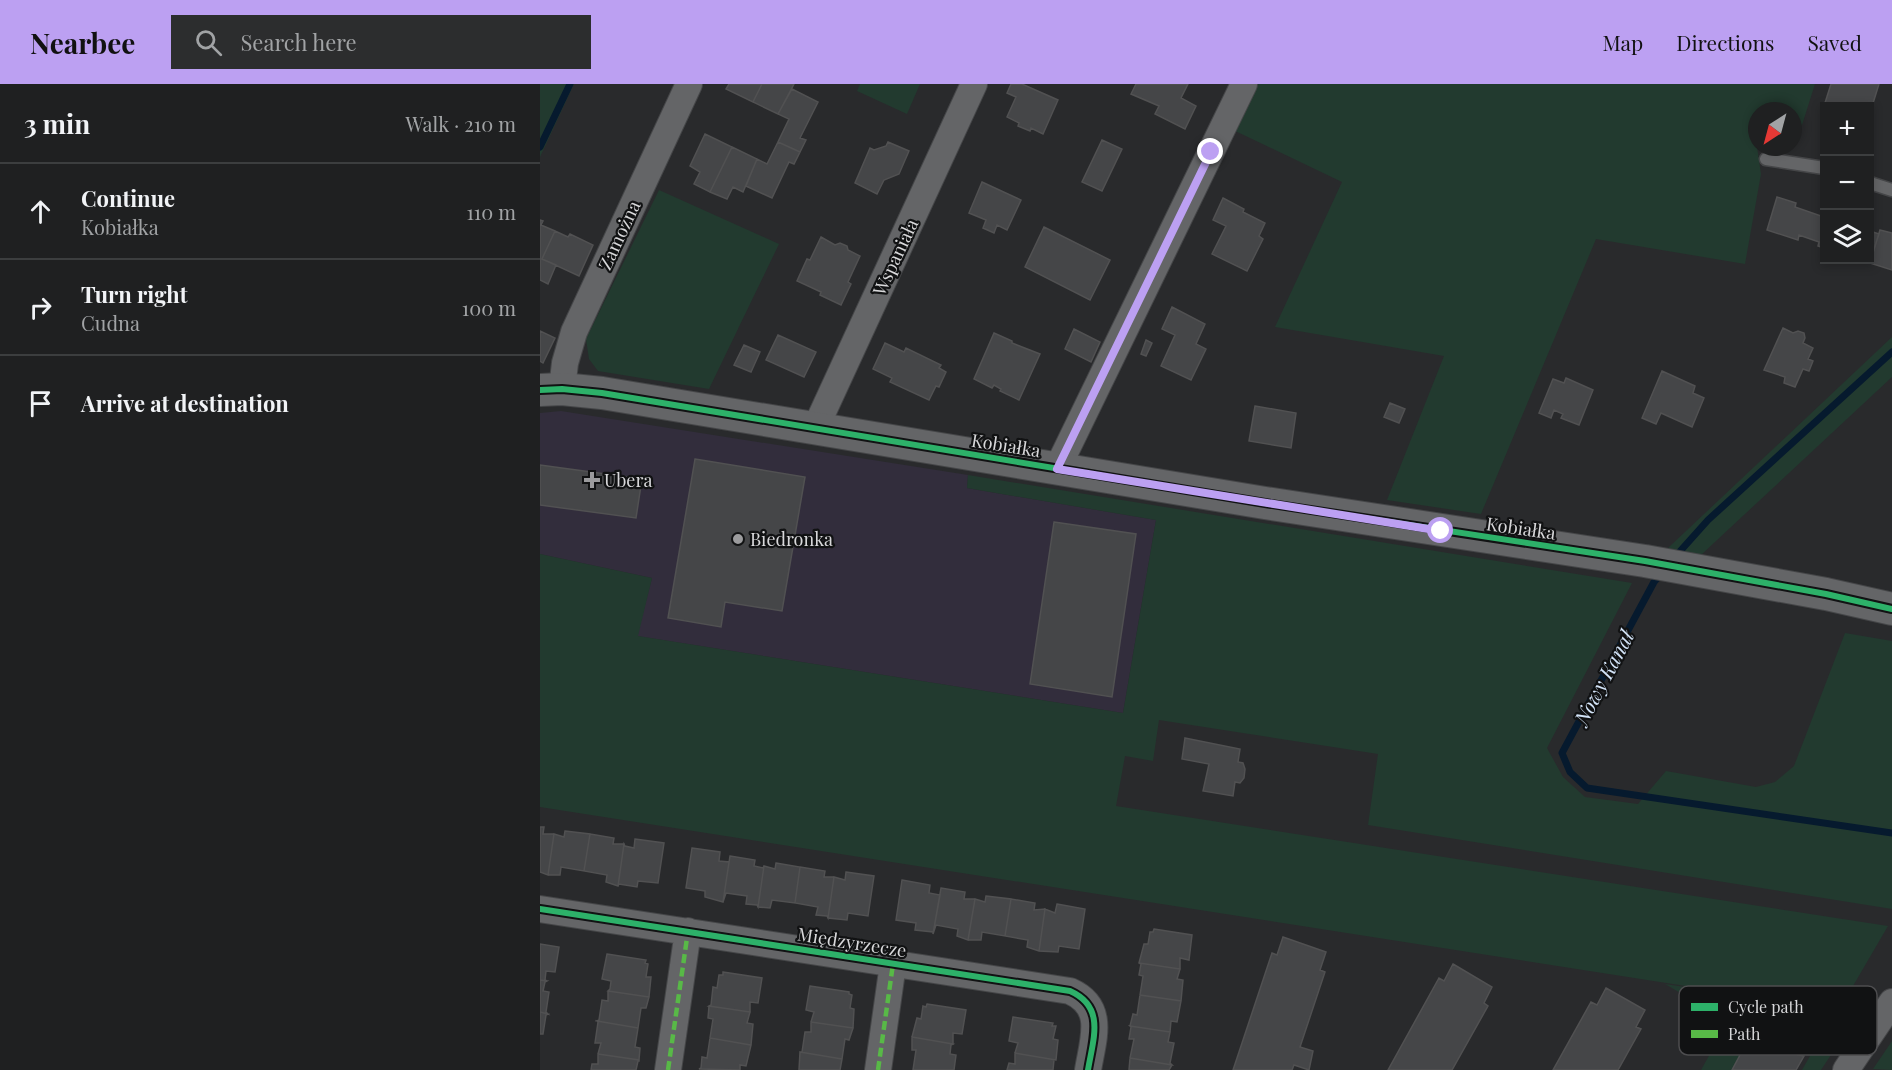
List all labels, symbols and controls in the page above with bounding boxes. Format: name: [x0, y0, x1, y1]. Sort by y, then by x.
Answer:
search box: [171, 15, 591, 69]
text: Nearbee: [30, 24, 135, 61]
icon: search: [192, 26, 225, 59]
text: Search here: [240, 27, 357, 57]
text: Map: [1602, 28, 1643, 56]
text: Directions: [1676, 28, 1774, 56]
text: Saved: [1807, 28, 1862, 56]
north arrow: [1748, 102, 1802, 156]
map controls: [1820, 102, 1874, 264]
button: +: [1820, 102, 1874, 156]
text: 3 min: [24, 106, 90, 141]
text: Walk · 210 m: [406, 110, 516, 137]
route end: [1197, 138, 1223, 164]
button: −: [1820, 156, 1874, 210]
text: Continue: [81, 183, 175, 213]
icon: ahead: [24, 195, 57, 228]
street label: Zamożna: [593, 196, 645, 274]
text: 110 m: [466, 198, 516, 225]
button: layers: [1820, 210, 1874, 264]
text: Kobiałka: [81, 213, 159, 240]
street label: Wspaniała: [866, 215, 923, 300]
text: Turn right: [81, 279, 187, 309]
icon: right: [24, 291, 57, 324]
text: 100 m: [462, 294, 516, 321]
text: Cudna: [81, 309, 140, 336]
icon: arrive: [24, 387, 57, 420]
text: Arrive at destination: [81, 388, 289, 418]
street label: Kobiałka: [970, 428, 1042, 462]
place label: Ubera: [604, 468, 652, 492]
marker: Ubera: [585, 473, 599, 487]
street label: Kobiałka: [1485, 511, 1557, 545]
route start: [1427, 517, 1453, 543]
place label: Biedronka: [750, 527, 833, 551]
marker: Biedronka: [731, 532, 745, 546]
water label: Nowy Kanał: [1566, 624, 1640, 731]
street label: Międzyrzecze: [796, 922, 908, 962]
legend: [1679, 986, 1877, 1055]
text: Cycle path: [1728, 996, 1804, 1017]
text: Path: [1728, 1023, 1761, 1044]

